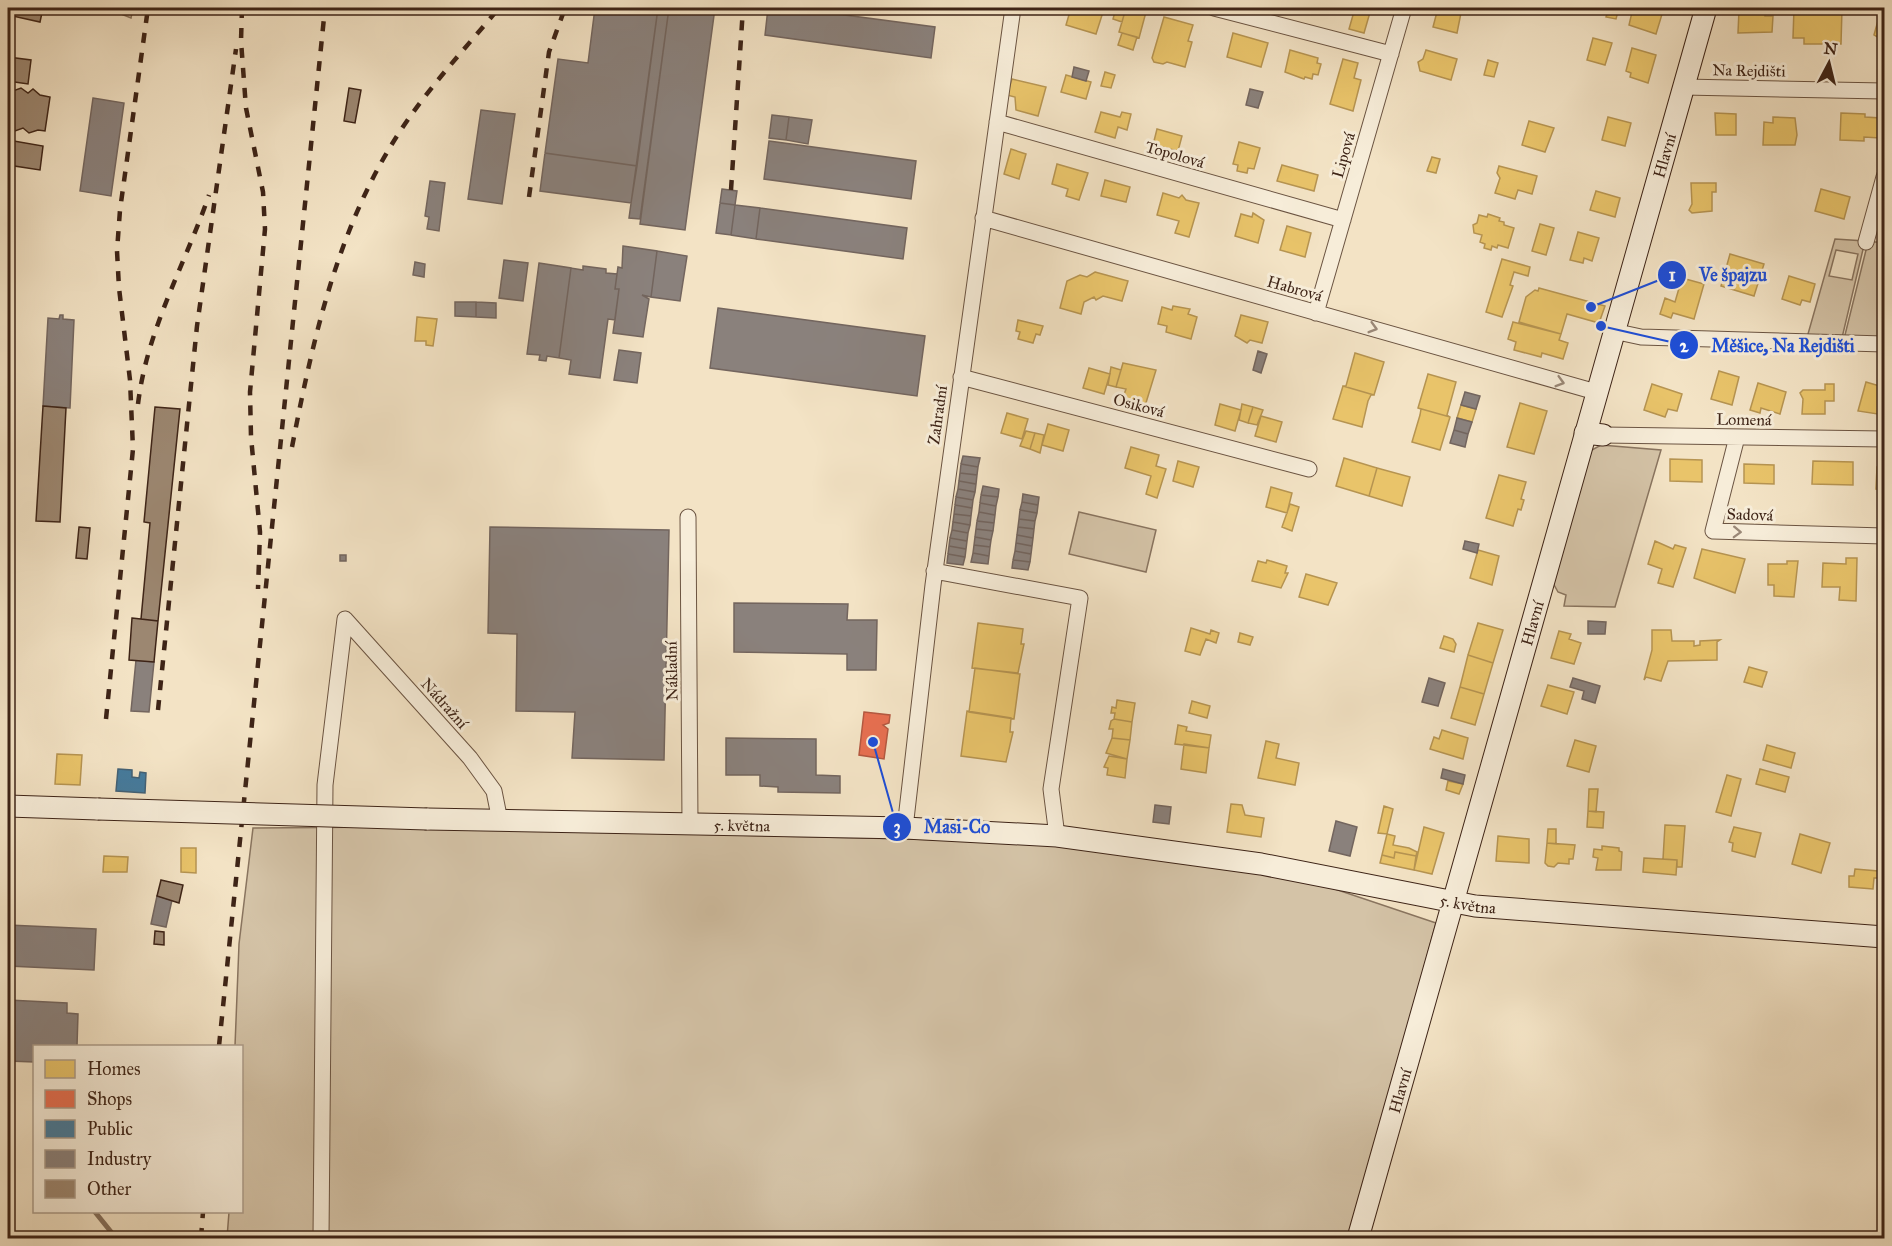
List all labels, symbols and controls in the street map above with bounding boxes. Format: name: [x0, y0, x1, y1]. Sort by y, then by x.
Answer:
north arrow: [1799, 33, 1859, 93]
text: N: [1823, 38, 1839, 59]
street label: Na Rejdišti: [1712, 60, 1786, 81]
street label: Lipová: [1328, 130, 1359, 180]
street label: Hlavní: [1649, 131, 1680, 180]
street label: Topolová: [1143, 137, 1207, 172]
callout: Ve špajzu: [1657, 257, 1779, 293]
text: 1: [1668, 264, 1676, 286]
text: Ve špajzu: [1698, 264, 1767, 287]
street label: Habrová: [1265, 272, 1325, 305]
one-way arrow: [1368, 321, 1378, 334]
callout: Měšice, Na Rejdišti: [1669, 327, 1867, 363]
text: 2: [1680, 335, 1690, 357]
text: Měšice, Na Rejdišti: [1711, 335, 1856, 358]
one-way arrow: [1555, 374, 1565, 387]
street label: Zahradní: [924, 384, 951, 446]
street label: Osiková: [1111, 390, 1167, 421]
street label: Lomená: [1716, 410, 1772, 429]
street label: Sadová: [1726, 504, 1774, 525]
one-way arrow: [1732, 526, 1741, 538]
street label: Hlavní: [1517, 598, 1548, 648]
street label: Nákladní: [661, 640, 682, 701]
street label: Nádražní: [417, 674, 473, 733]
callout: Masi-Co: [882, 809, 1003, 845]
street label: 5. května: [714, 815, 771, 835]
text: 3: [893, 816, 901, 839]
text: Masi-Co: [924, 816, 990, 838]
street label: 5. května: [1438, 890, 1497, 918]
legend: [33, 1045, 243, 1213]
text: Homes: [87, 1058, 141, 1080]
street label: Hlavní: [1385, 1066, 1416, 1115]
text: Shops: [87, 1088, 132, 1110]
text: Public: [87, 1118, 133, 1140]
text: Industry: [87, 1148, 152, 1170]
text: Other: [87, 1178, 132, 1200]

